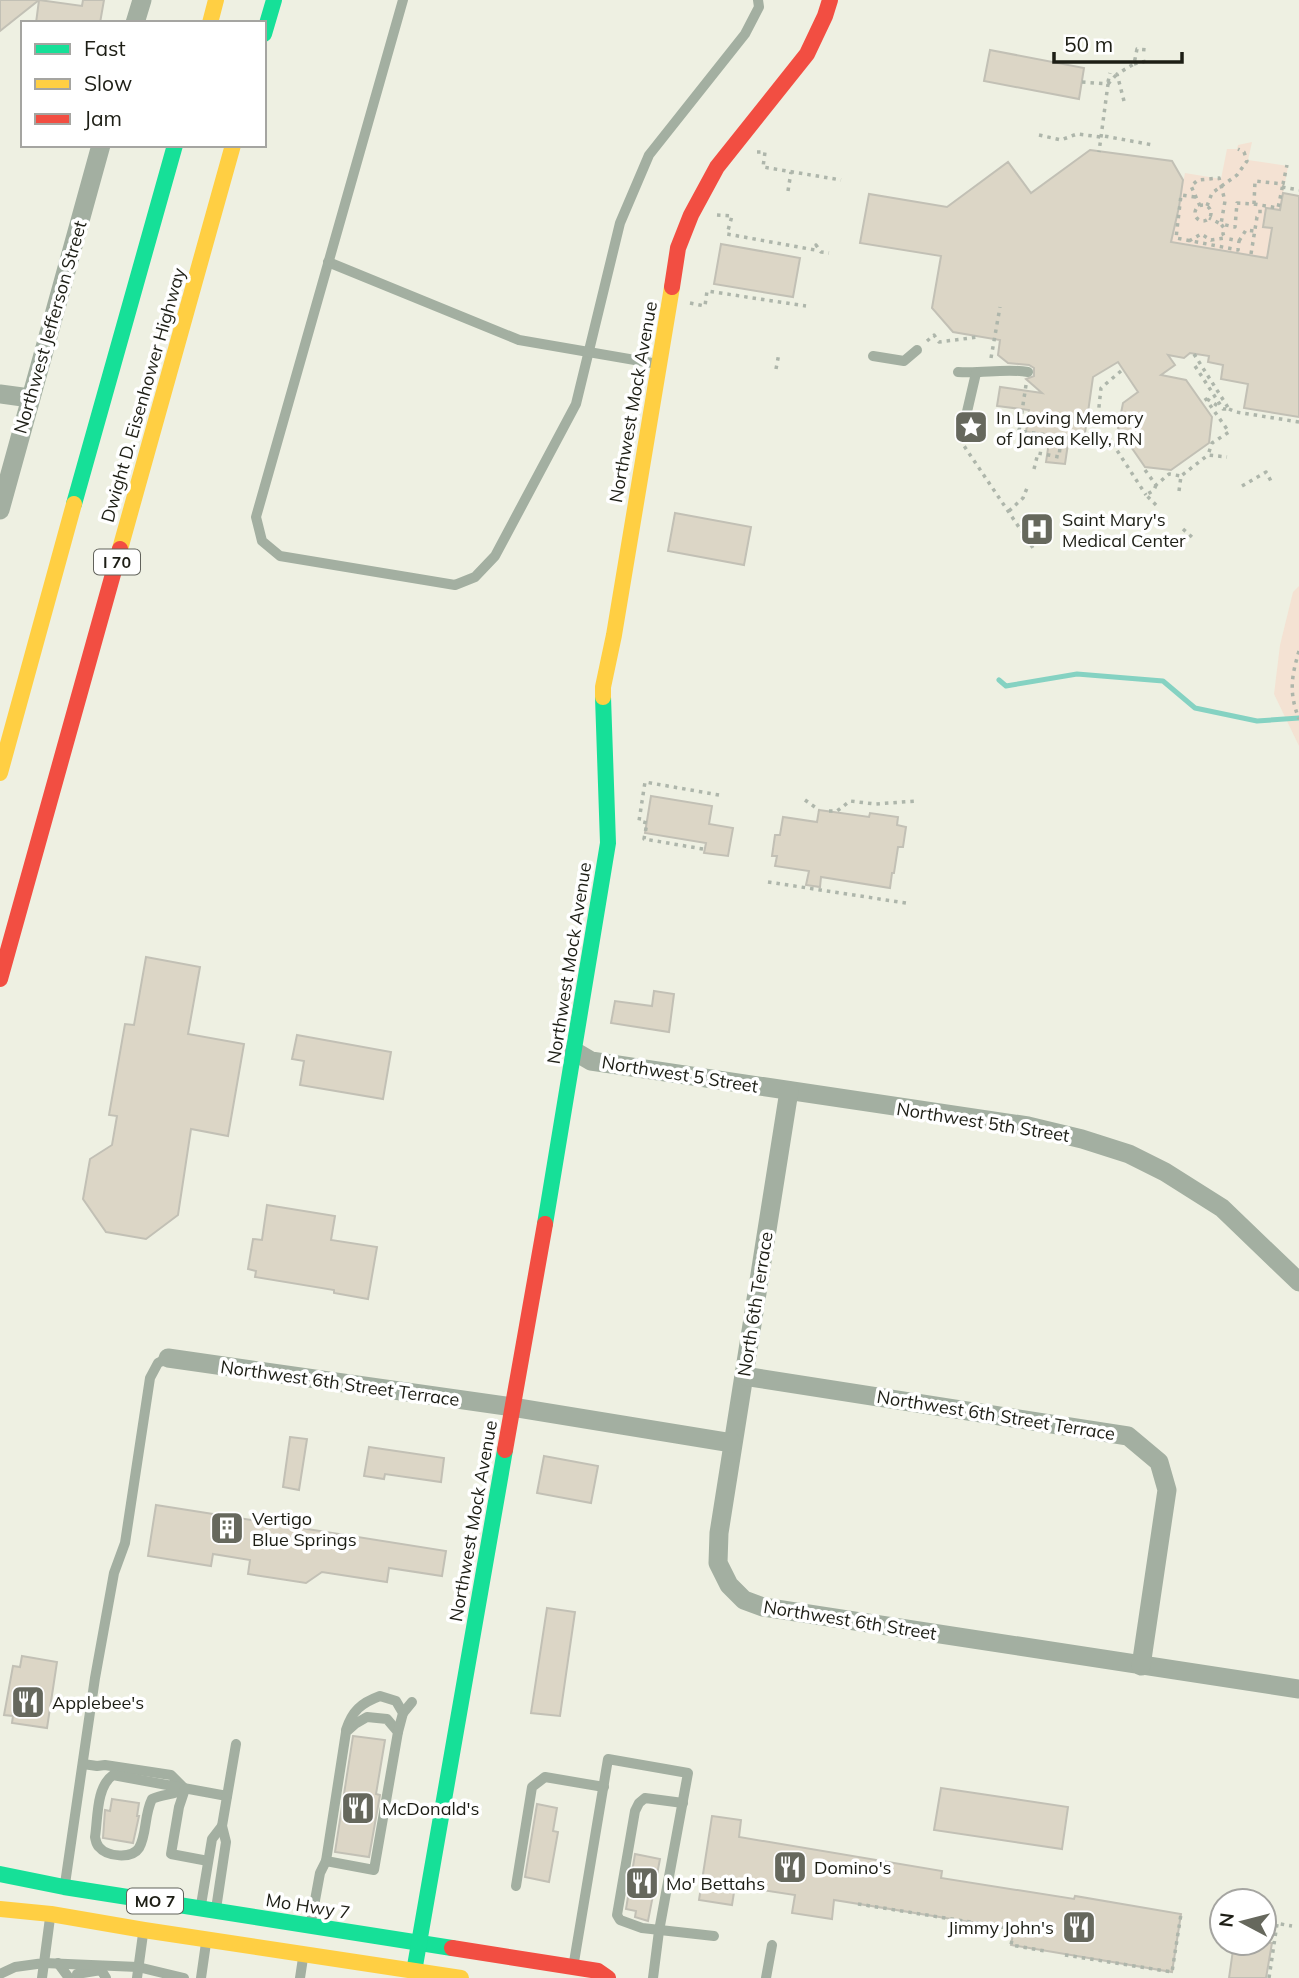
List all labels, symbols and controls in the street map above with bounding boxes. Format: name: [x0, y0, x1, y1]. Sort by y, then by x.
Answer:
legend: [21, 21, 266, 147]
scale bar: [1054, 21, 1182, 65]
text: 50 m: [1064, 31, 1113, 57]
text: Fast: [84, 35, 126, 61]
text: Slow: [84, 70, 132, 96]
text: Jam: [84, 105, 122, 131]
street label: Northwest Jefferson Street: [9, 218, 91, 436]
street label: Dwight D. Eisenhower Highway: [96, 265, 191, 525]
street label: Northwest Mock Avenue: [604, 300, 662, 504]
place label: In Loving Memory of Janea Kelly, RN: [996, 406, 1144, 450]
place icon: In Loving Memory of Janea Kelly, RN: [952, 408, 990, 446]
place label: Saint Mary's Medical Center: [1062, 508, 1186, 552]
hospital icon: Saint Mary's Medical Center: [1018, 510, 1056, 548]
road number: I 70: [94, 550, 140, 575]
street label: Northwest Mock Avenue: [542, 860, 596, 1066]
street label: Northwest 5 Street: [600, 1050, 760, 1098]
street label: Northwest 5th Street: [895, 1097, 1071, 1147]
street label: North 6th Terrace: [732, 1230, 778, 1378]
street label: Northwest 6th Street Terrace: [219, 1355, 461, 1411]
street label: Northwest 6th Street Terrace: [875, 1385, 1117, 1445]
street label: Northwest Mock Avenue: [444, 1419, 502, 1623]
place label: Vertigo Blue Springs: [252, 1507, 357, 1551]
building icon: Vertigo Blue Springs: [208, 1509, 246, 1547]
street label: Northwest 6th Street: [762, 1595, 938, 1645]
restaurant icon: Applebee's: [9, 1683, 47, 1721]
place label: Applebee's: [52, 1691, 144, 1714]
restaurant icon: McDonald's: [339, 1789, 377, 1827]
place label: McDonald's: [382, 1797, 479, 1820]
restaurant icon: Domino's: [771, 1848, 809, 1886]
place label: Domino's: [814, 1856, 892, 1879]
restaurant icon: Mo' Bettahs: [623, 1864, 661, 1902]
place label: Mo' Bettahs: [666, 1872, 765, 1895]
north arrow: [1208, 1887, 1278, 1957]
road number: MO 7: [127, 1888, 183, 1913]
street label: Mo Hwy 7: [264, 1888, 352, 1924]
restaurant icon: Jimmy John's: [1060, 1908, 1098, 1946]
text: N: [1213, 1911, 1239, 1929]
place label: Jimmy John's: [948, 1916, 1054, 1939]

